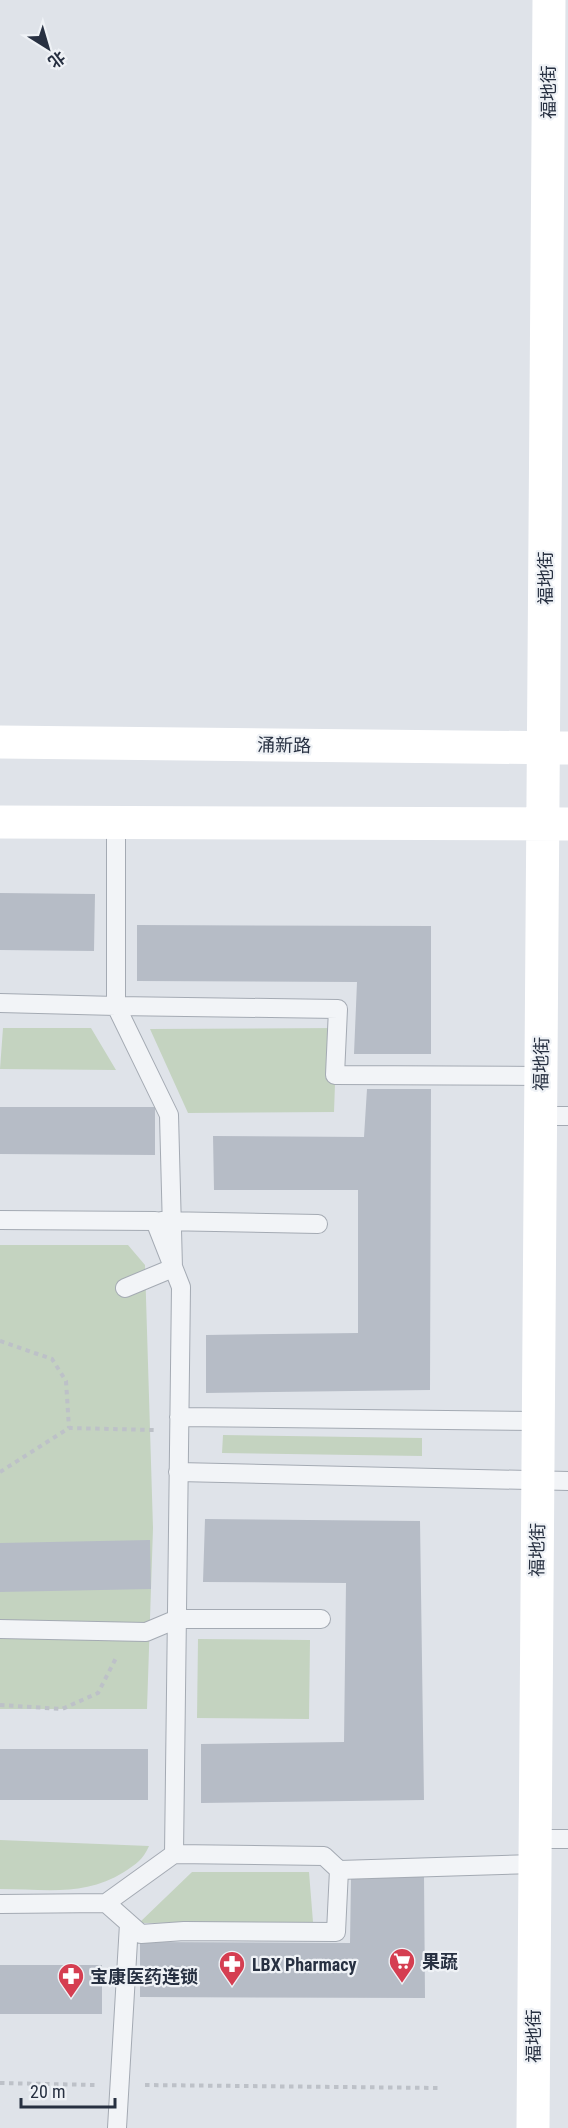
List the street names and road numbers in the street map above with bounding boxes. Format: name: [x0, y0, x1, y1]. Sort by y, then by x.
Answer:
street label: 福地街: [538, 65, 559, 119]
street label: 福地街: [535, 551, 556, 605]
street label: 涌新路: [257, 734, 311, 756]
street label: 福地街: [530, 1037, 552, 1091]
street label: 福地街: [526, 1523, 548, 1577]
street label: 福地街: [523, 2009, 544, 2063]

